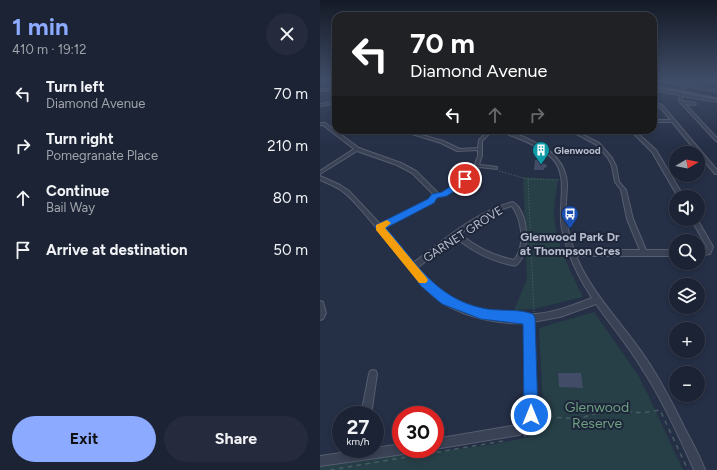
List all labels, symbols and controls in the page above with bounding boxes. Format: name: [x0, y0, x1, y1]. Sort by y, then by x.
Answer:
text: 1 min: [12, 12, 69, 41]
button: close: [266, 13, 308, 55]
text: 70 m: [410, 26, 475, 60]
icon: left: [344, 28, 396, 80]
text: 410 m · 19:12: [12, 42, 86, 57]
text: Diamond Avenue: [410, 60, 547, 82]
text: Turn left: [46, 78, 104, 96]
icon: left: [12, 83, 34, 105]
text: 70 m: [274, 85, 308, 103]
text: Diamond Avenue: [46, 96, 145, 111]
icon: left: [442, 104, 464, 126]
icon: ahead: [484, 104, 506, 126]
icon: right: [526, 104, 548, 126]
text: Turn right: [46, 130, 114, 148]
icon: right: [12, 135, 34, 157]
text: 210 m: [267, 137, 308, 155]
building icon: Glenwood: [531, 140, 551, 165]
place label: Glenwood: [554, 144, 601, 157]
north arrow: [669, 146, 705, 182]
map controls: [669, 146, 705, 402]
text: Pomegranate Place: [46, 148, 158, 163]
pin: [448, 162, 482, 196]
icon: arrive: [454, 168, 476, 190]
text: Continue: [46, 182, 109, 200]
icon: ahead: [12, 187, 34, 209]
text: 80 m: [273, 189, 308, 207]
button: sound: [669, 190, 705, 226]
text: Bail Way: [46, 200, 95, 215]
street label: GARNET GROVE: [421, 203, 505, 265]
bus stop icon: Glenwood Park Dr at Thompson Cres: [560, 204, 580, 229]
place label: Glenwood Park Dr at Thompson Cres: [520, 230, 621, 258]
button: search: [669, 234, 705, 270]
icon: arrive: [12, 239, 34, 261]
text: Arrive at destination: [46, 241, 187, 259]
text: 50 m: [273, 241, 308, 259]
button: layers: [669, 278, 705, 314]
button: +: [669, 322, 705, 358]
button: −: [669, 366, 705, 402]
position arrow: [510, 394, 552, 436]
park label: Glenwood Reserve: [565, 399, 629, 432]
speed limit sign: 30: [392, 406, 444, 458]
text: 27: [347, 415, 369, 439]
button: Exit: [12, 416, 156, 462]
button: Share: [164, 416, 308, 462]
text: km/h: [347, 435, 369, 448]

